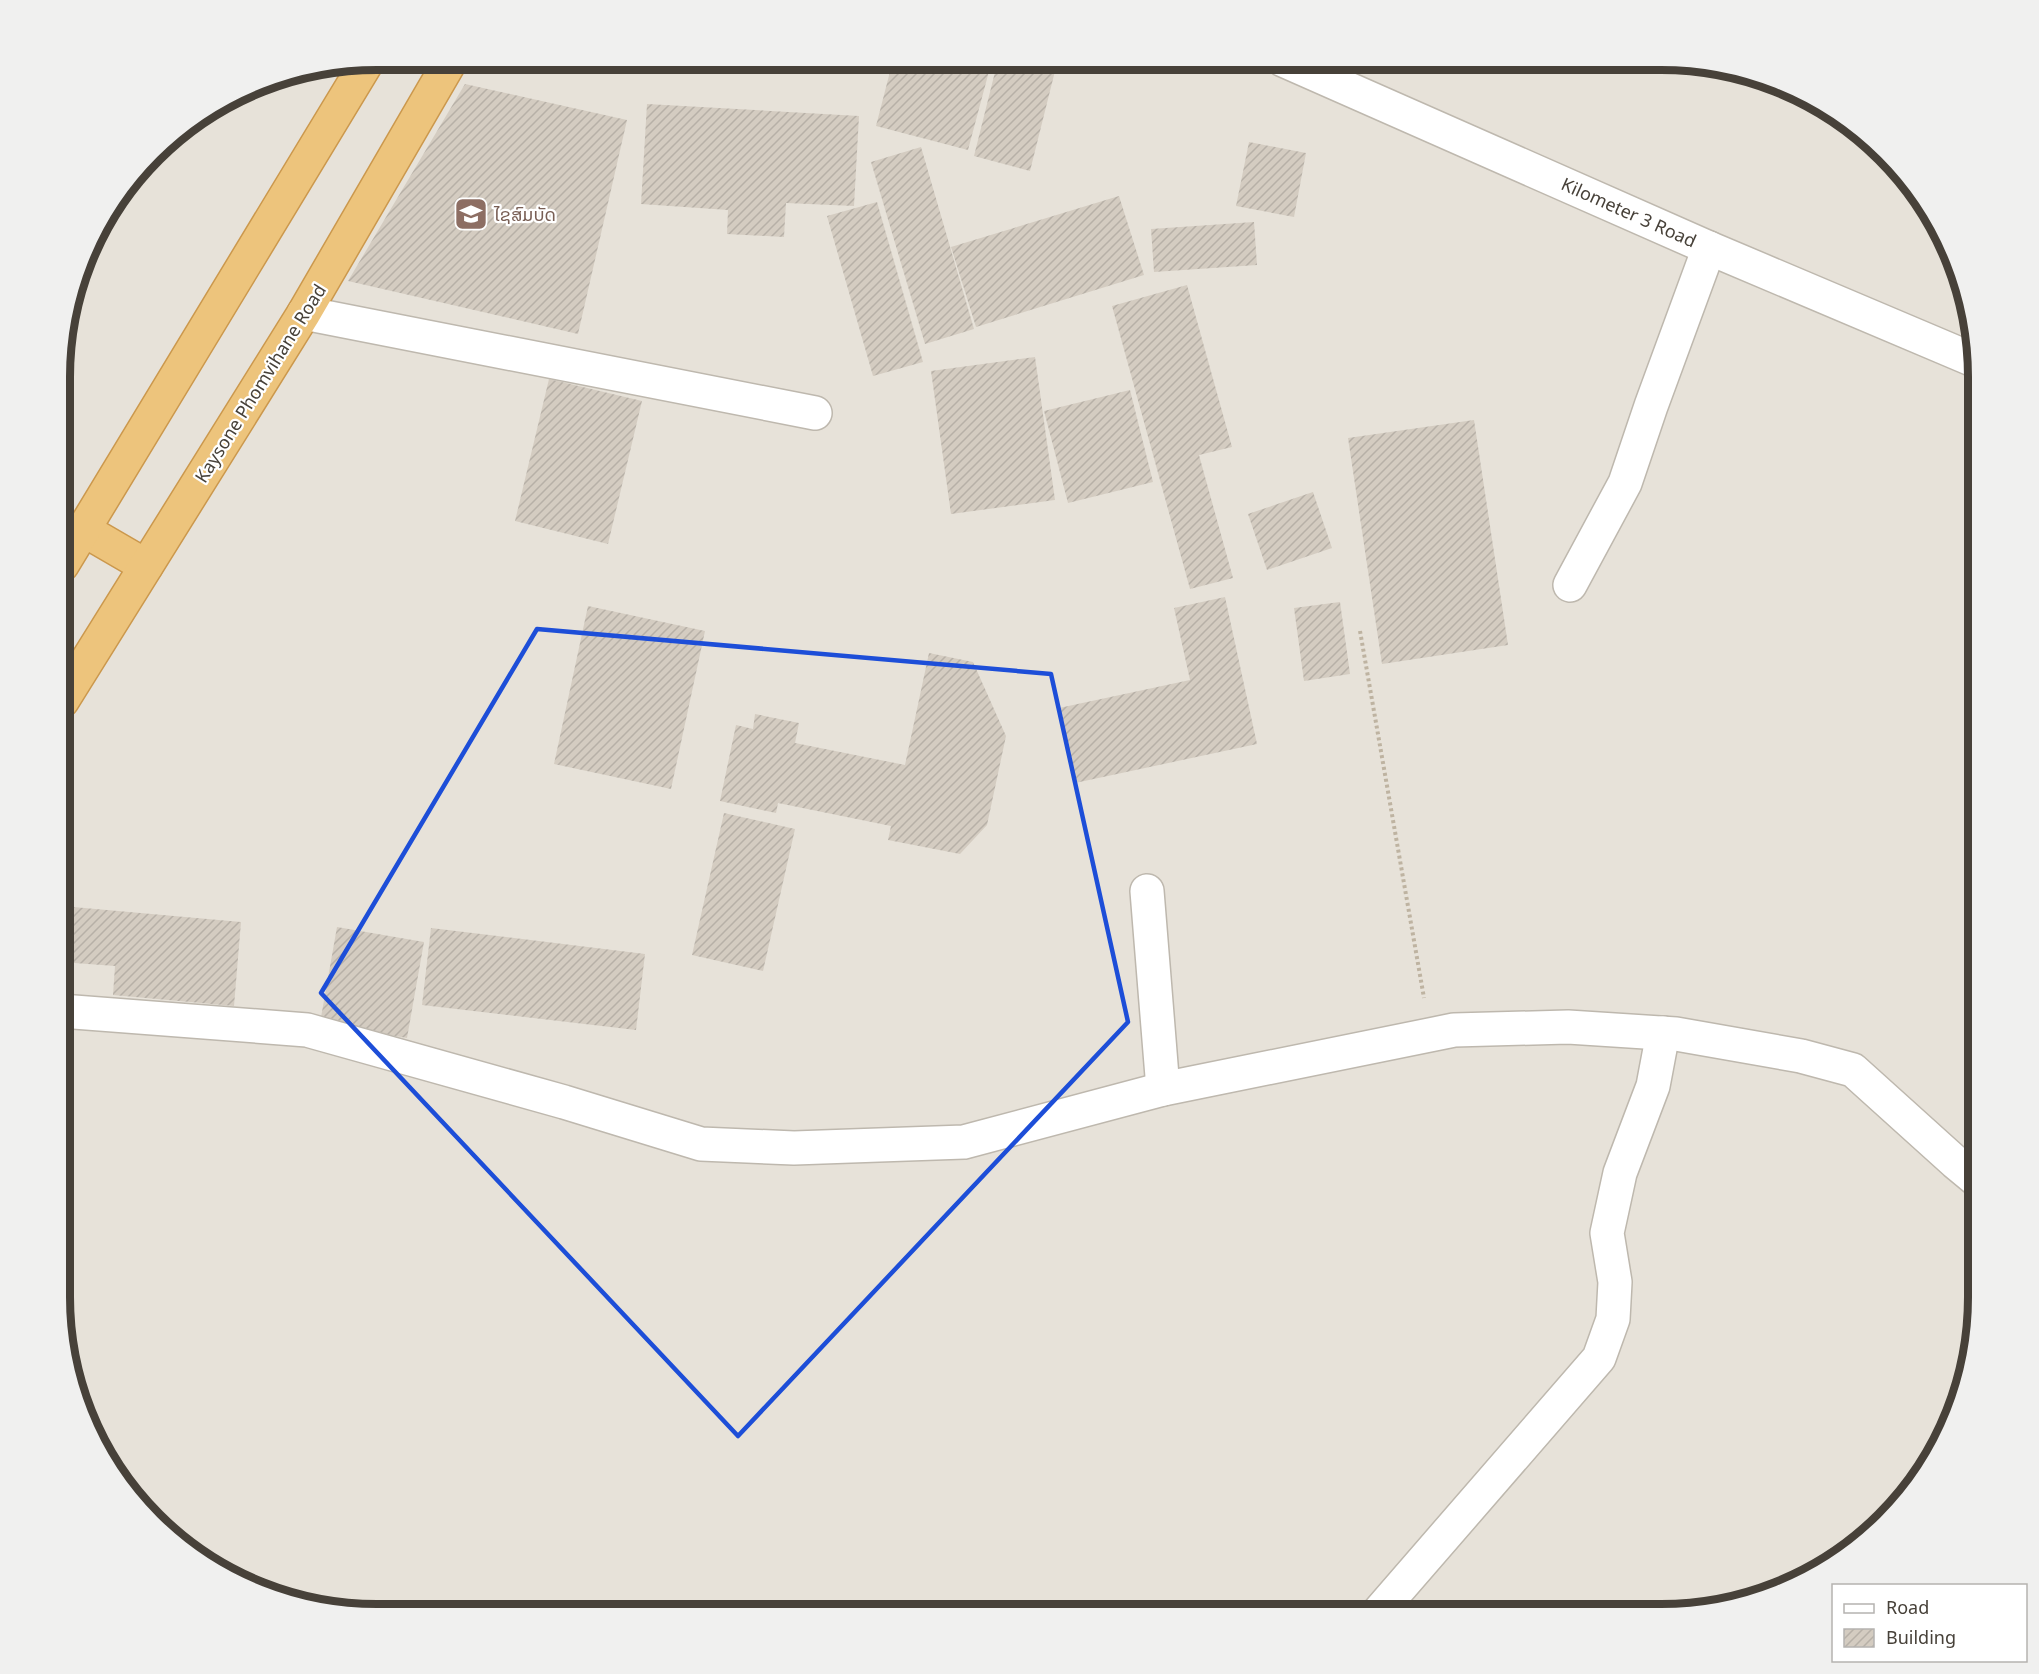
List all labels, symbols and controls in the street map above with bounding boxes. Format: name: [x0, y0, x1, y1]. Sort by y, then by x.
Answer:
street label: Kilometer 3 Road: [1558, 171, 1700, 253]
school or university icon: ໄຊສົມບັດ: [453, 196, 489, 232]
place label: ໄຊສົມບັດ: [493, 202, 556, 226]
street label: Kaysone Phomvihane Road: [189, 279, 331, 487]
legend: [1832, 1584, 2027, 1662]
text: Road: [1886, 1595, 1929, 1619]
text: Building: [1886, 1625, 1956, 1649]

